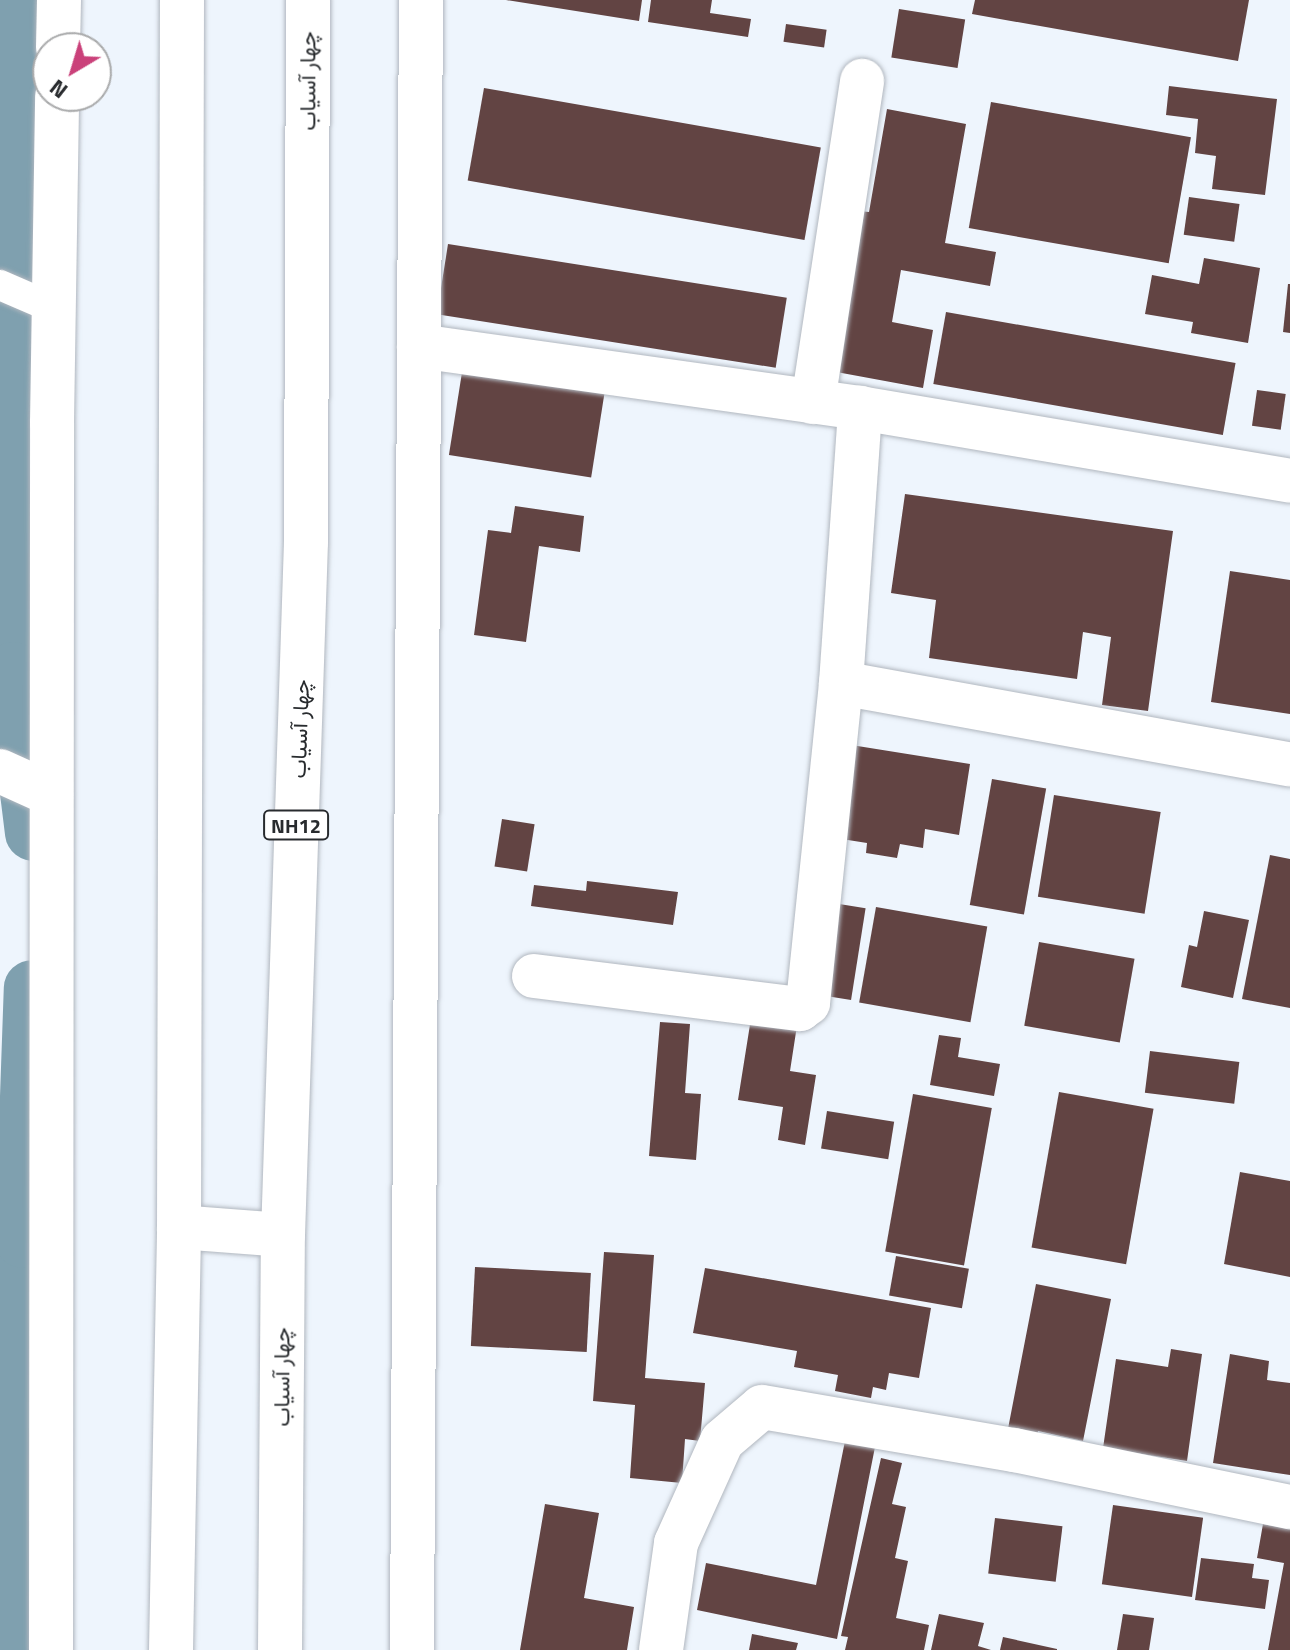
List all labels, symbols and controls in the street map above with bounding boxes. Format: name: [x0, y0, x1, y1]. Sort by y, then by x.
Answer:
street label: چهار آسیاب: [295, 31, 321, 131]
north arrow: [32, 32, 112, 112]
text: N: [42, 71, 75, 107]
street label: چهار آسیاب: [285, 679, 315, 779]
road number: NH12: [262, 809, 330, 841]
street label: چهار آسیاب: [269, 1327, 295, 1427]

